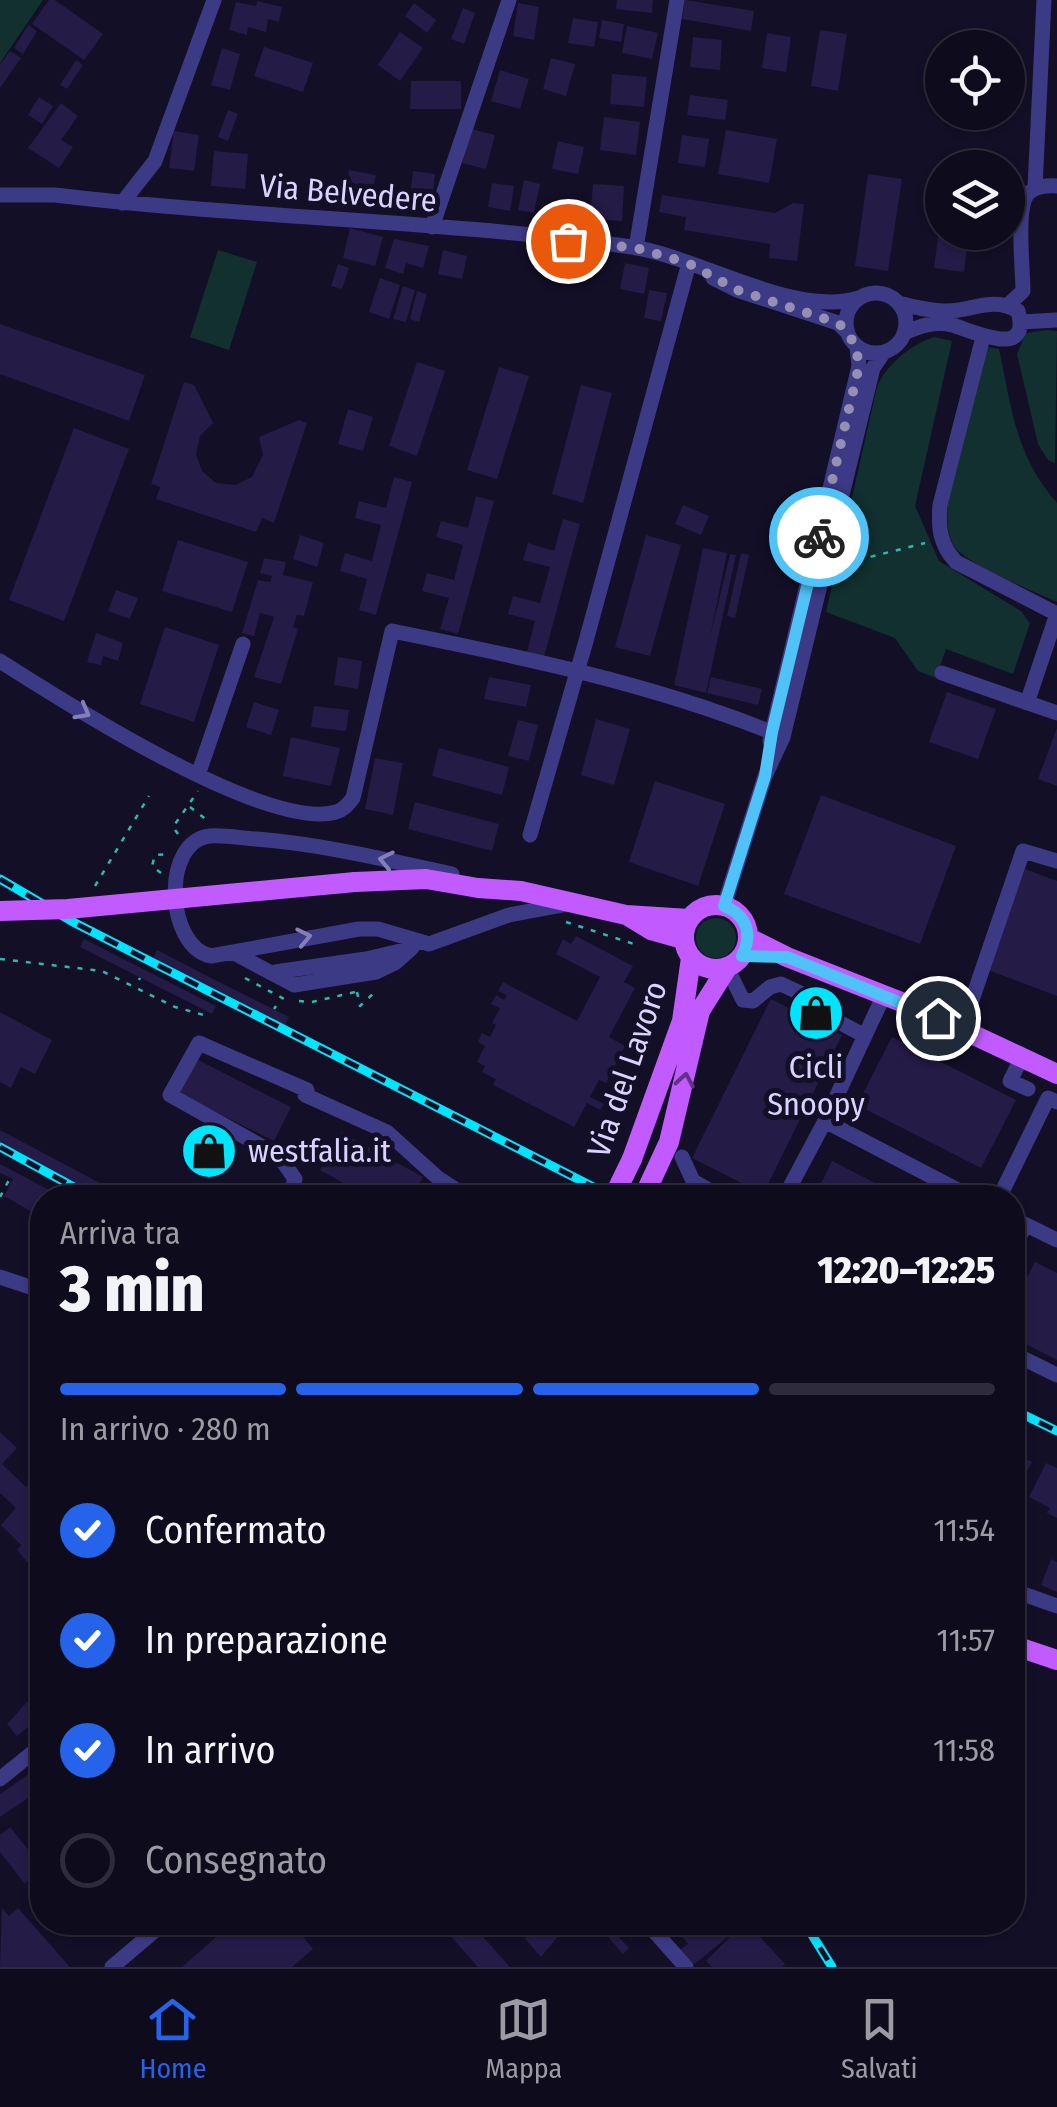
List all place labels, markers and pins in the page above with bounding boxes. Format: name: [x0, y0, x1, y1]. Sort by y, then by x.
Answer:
pin: [526, 199, 611, 284]
pin: [896, 976, 981, 1061]
shop icon: Cicli Snoopy: [786, 983, 846, 1043]
place label: Cicli Snoopy: [767, 1048, 866, 1123]
shop icon: westfalia.it: [179, 1121, 239, 1181]
place label: westfalia.it: [248, 1132, 391, 1170]

